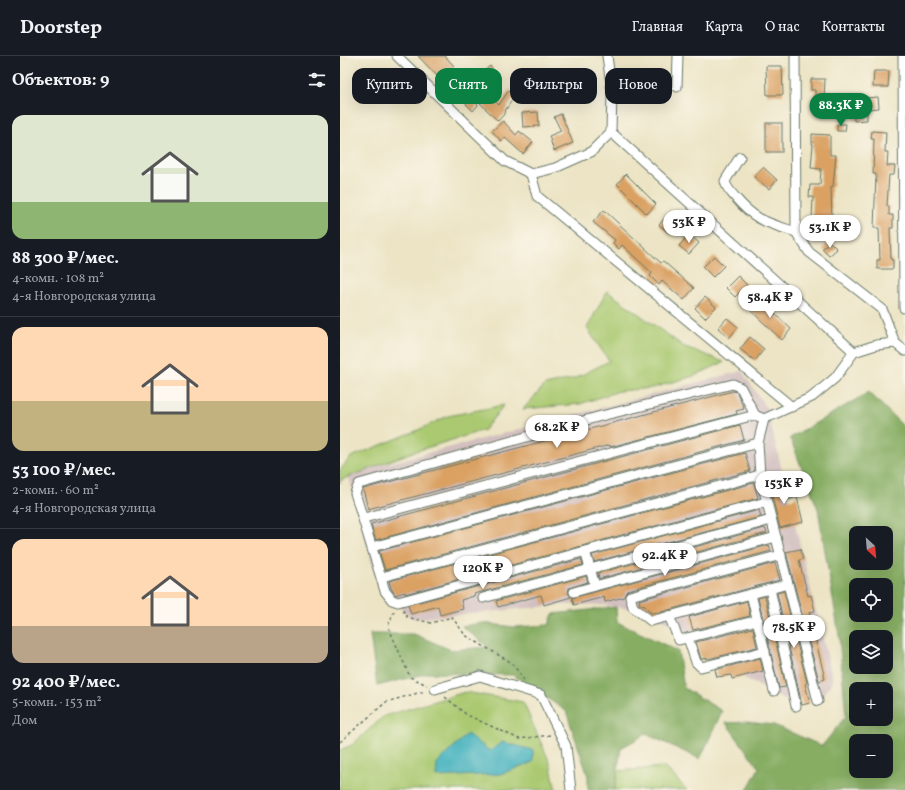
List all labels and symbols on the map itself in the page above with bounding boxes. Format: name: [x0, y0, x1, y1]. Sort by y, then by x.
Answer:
pin: 88.3K ₽: [804, 93, 878, 127]
pin: 53K ₽: [661, 210, 717, 244]
pin: 53.1K ₽: [793, 215, 867, 249]
pin: 58.4K ₽: [733, 285, 807, 319]
pin: 68.2K ₽: [520, 415, 594, 449]
pin: 153K ₽: [751, 471, 817, 505]
north arrow: [849, 526, 893, 570]
pin: 92.4K ₽: [628, 543, 702, 577]
pin: 120K ₽: [450, 556, 516, 590]
pin: 78.5K ₽: [757, 615, 831, 649]

